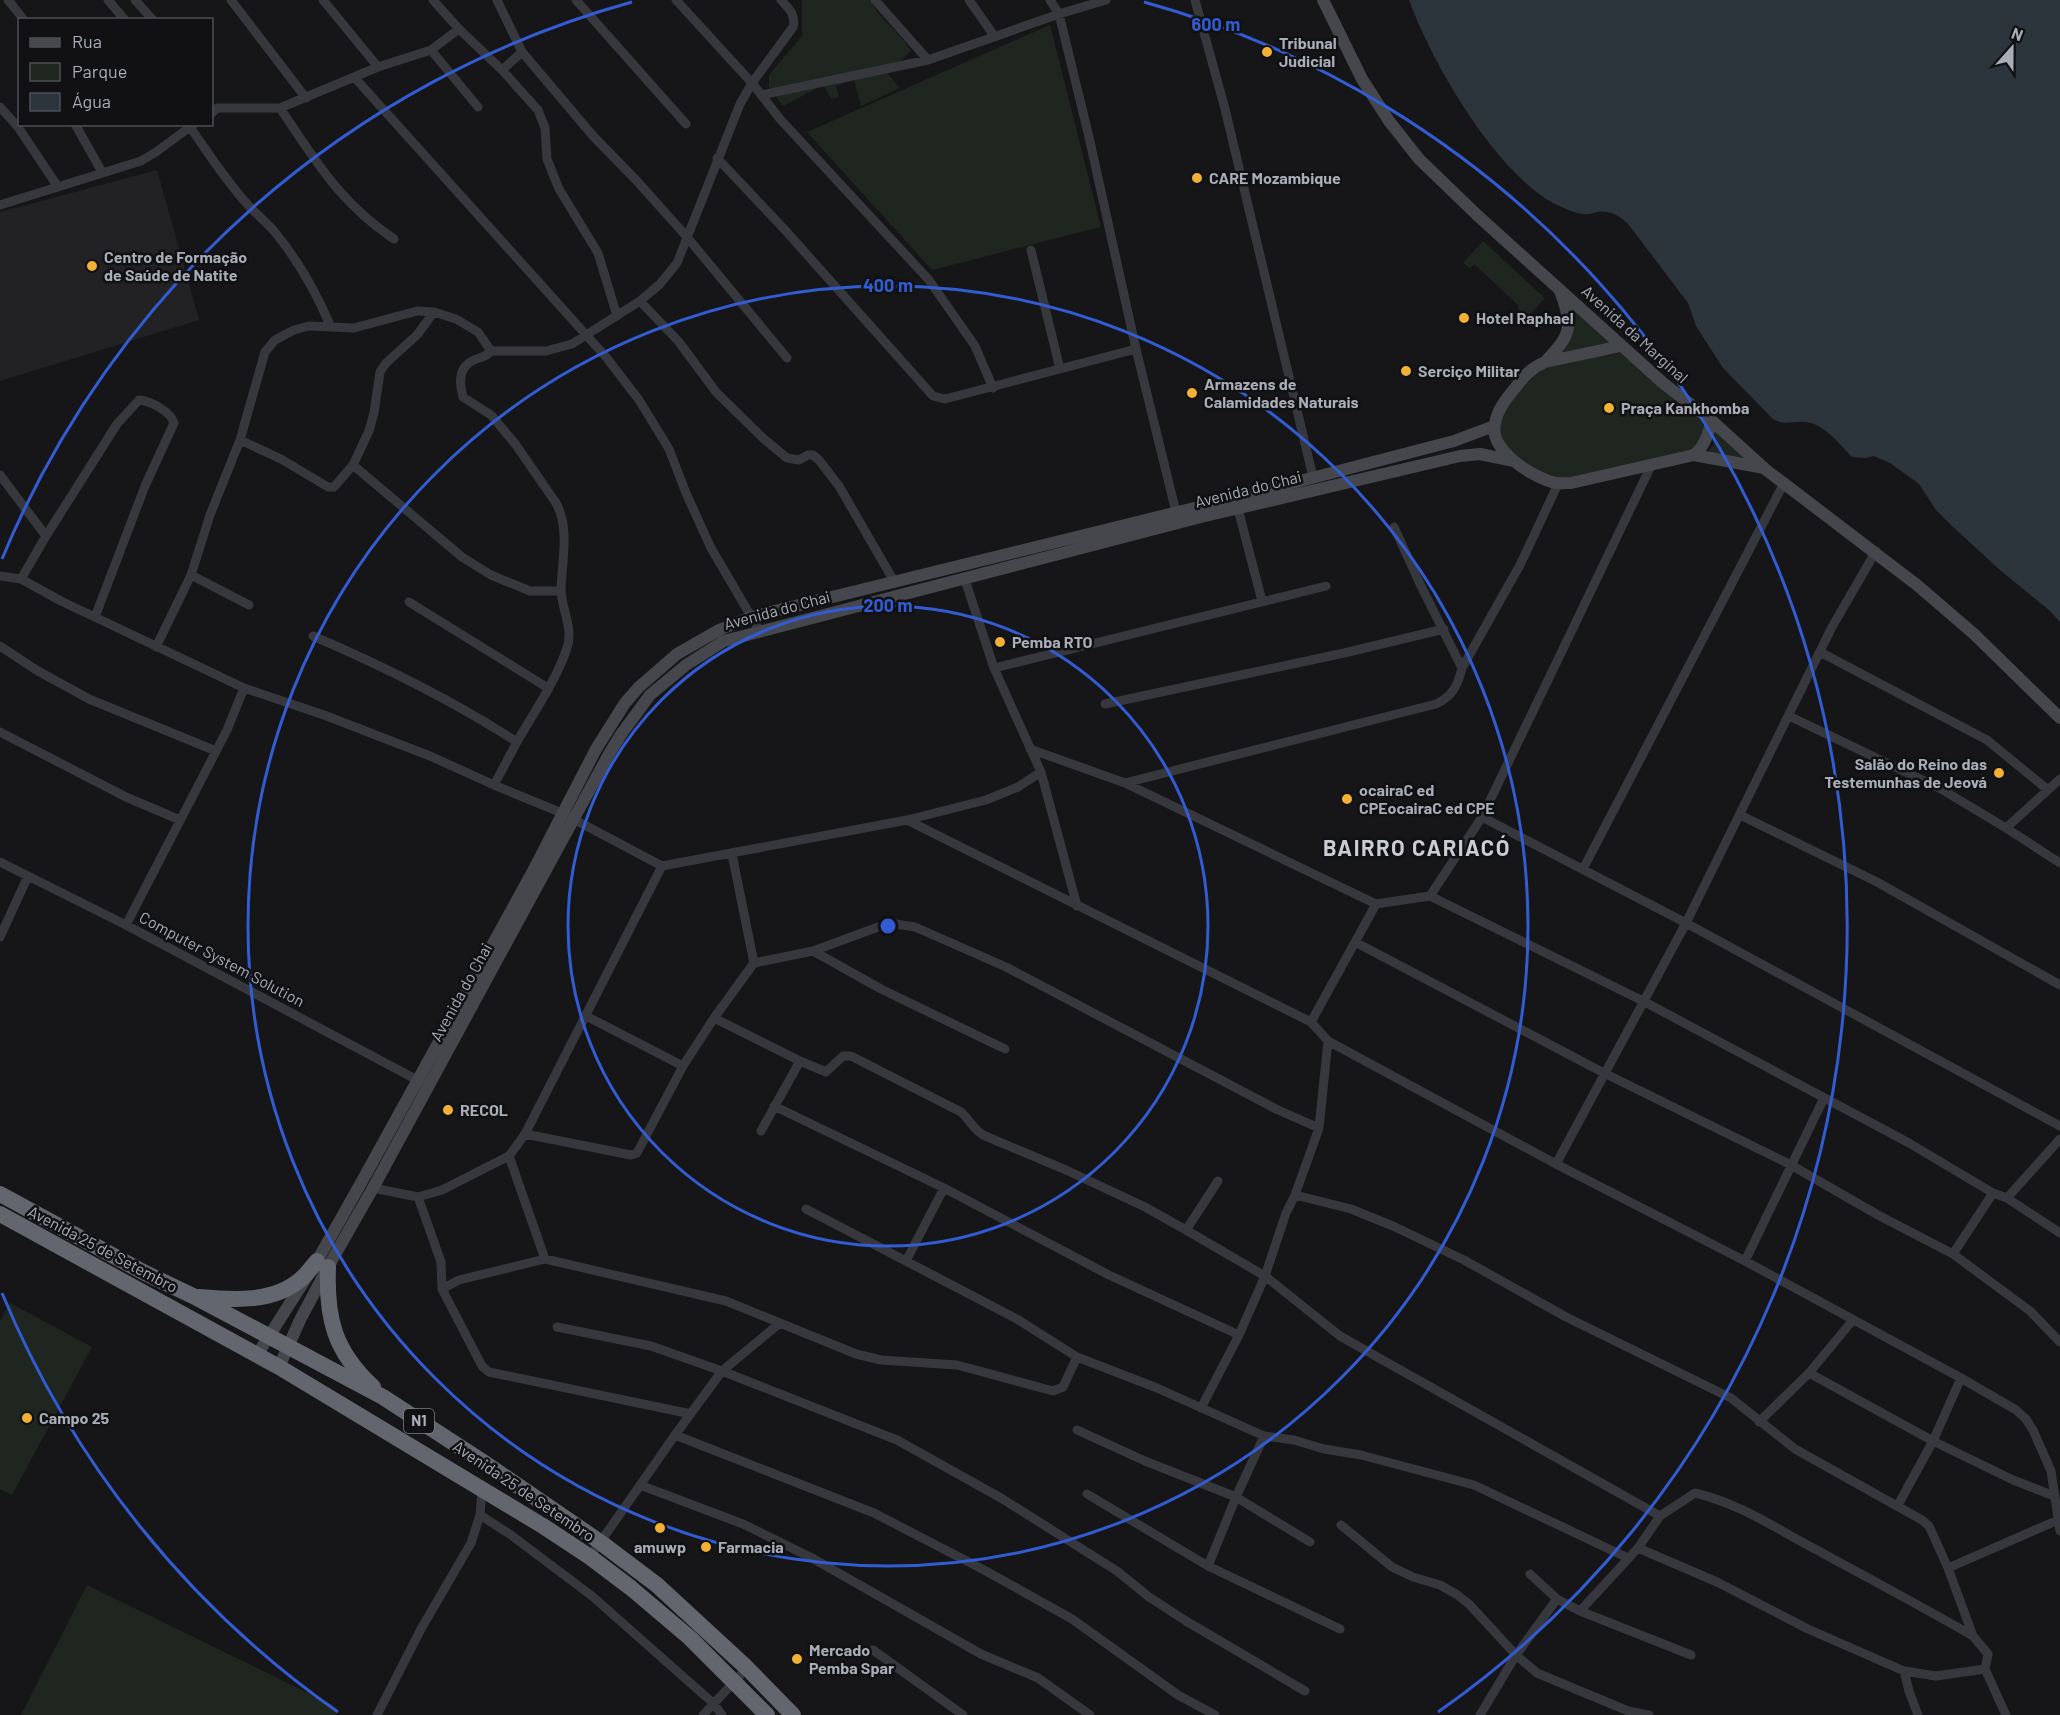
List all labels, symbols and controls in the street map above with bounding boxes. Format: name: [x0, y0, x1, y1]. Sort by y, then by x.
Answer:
text: 600 m: [1192, 13, 1240, 35]
legend: [18, 18, 213, 126]
north arrow: [1982, 18, 2042, 78]
text: N: [2009, 23, 2026, 44]
text: Rua: [72, 30, 102, 52]
place label: Tribunal Judicial: [1279, 33, 1337, 70]
marker: Tribunal Judicial: [1260, 45, 1274, 59]
text: Parque: [72, 60, 127, 82]
text: Água: [72, 90, 111, 112]
place label: CARE Mozambique: [1209, 168, 1341, 187]
marker: CARE Mozambique: [1190, 171, 1204, 185]
place label: Centro de Formação de Saúde de Natite: [104, 247, 247, 284]
marker: Centro de Formação de Saúde de Natite: [85, 259, 99, 273]
text: 400 m: [863, 274, 913, 296]
street label: Avenida da Marginal: [1578, 281, 1692, 386]
place label: Hotel Raphael: [1476, 308, 1574, 327]
marker: Hotel Raphael: [1457, 311, 1471, 325]
place label: Serciço Militar: [1418, 361, 1520, 380]
marker: Serciço Militar: [1399, 364, 1413, 378]
place label: Armazens de Calamidades Naturais: [1204, 374, 1359, 411]
marker: Armazens de Calamidades Naturais: [1185, 386, 1199, 400]
place label: Praça Kankhomba: [1621, 398, 1749, 417]
marker: Praça Kankhomba: [1602, 401, 1616, 415]
street label: Avenida do Chai: [1193, 466, 1303, 511]
street label: Avenida do Chai: [722, 586, 832, 633]
text: 200 m: [863, 594, 913, 616]
place label: Pemba RTO: [1012, 632, 1093, 651]
marker: Pemba RTO: [993, 635, 1007, 649]
place label: Salão do Reino das Testemunhas de Jeová: [1825, 754, 1987, 791]
marker: Salão do Reino das Testemunhas de Jeová: [1992, 766, 2006, 780]
place label: ocairaC ed CPEocairaC ed CPE: [1359, 780, 1495, 817]
marker: ocairaC ed CPEocairaC ed CPE: [1340, 792, 1354, 806]
district label: BAIRRO CARIACÓ: [1323, 834, 1511, 860]
street label: Computer System Solution: [136, 907, 308, 1010]
centre of rings: [878, 916, 898, 936]
street label: Avenida do Chai: [426, 939, 495, 1044]
place label: RECOL: [460, 1100, 508, 1119]
marker: RECOL: [441, 1103, 455, 1117]
street label: Avenida 25 de Setembro: [25, 1201, 181, 1296]
place label: Campo 25: [39, 1408, 110, 1427]
road number: N1: [404, 1409, 434, 1433]
marker: Campo 25: [20, 1411, 34, 1425]
street label: Avenida 25 de Setembro: [450, 1436, 599, 1545]
marker: amuwp: [653, 1521, 667, 1535]
place label: amuwp: [634, 1537, 686, 1556]
place label: Farmacia: [718, 1537, 784, 1556]
marker: Farmacia: [699, 1540, 713, 1554]
place label: Mercado Pemba Spar: [809, 1640, 894, 1677]
marker: Mercado Pemba Spar: [790, 1652, 804, 1666]

